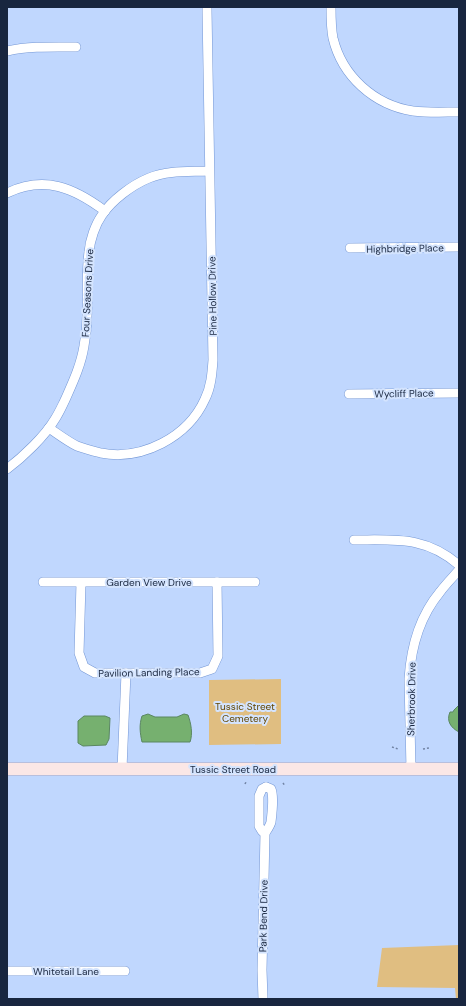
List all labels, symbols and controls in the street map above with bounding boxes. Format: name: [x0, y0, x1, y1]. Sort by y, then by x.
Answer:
street label: Highbridge Place: [366, 241, 444, 256]
street label: Four Seasons Drive: [79, 248, 96, 337]
street label: Pine Hollow Drive: [205, 256, 220, 336]
street label: Wycliff Place: [374, 386, 434, 401]
street label: Garden View Drive: [106, 576, 192, 589]
street label: Sherbrook Drive: [404, 662, 419, 736]
street label: Pavilion Landing Place: [98, 665, 200, 680]
park label: Tussic Street Cemetery: [215, 700, 275, 725]
street label: Tussic Street Road: [190, 763, 276, 776]
street label: Park Bend Drive: [256, 879, 271, 952]
street label: Whitetail Lane: [33, 965, 99, 978]

